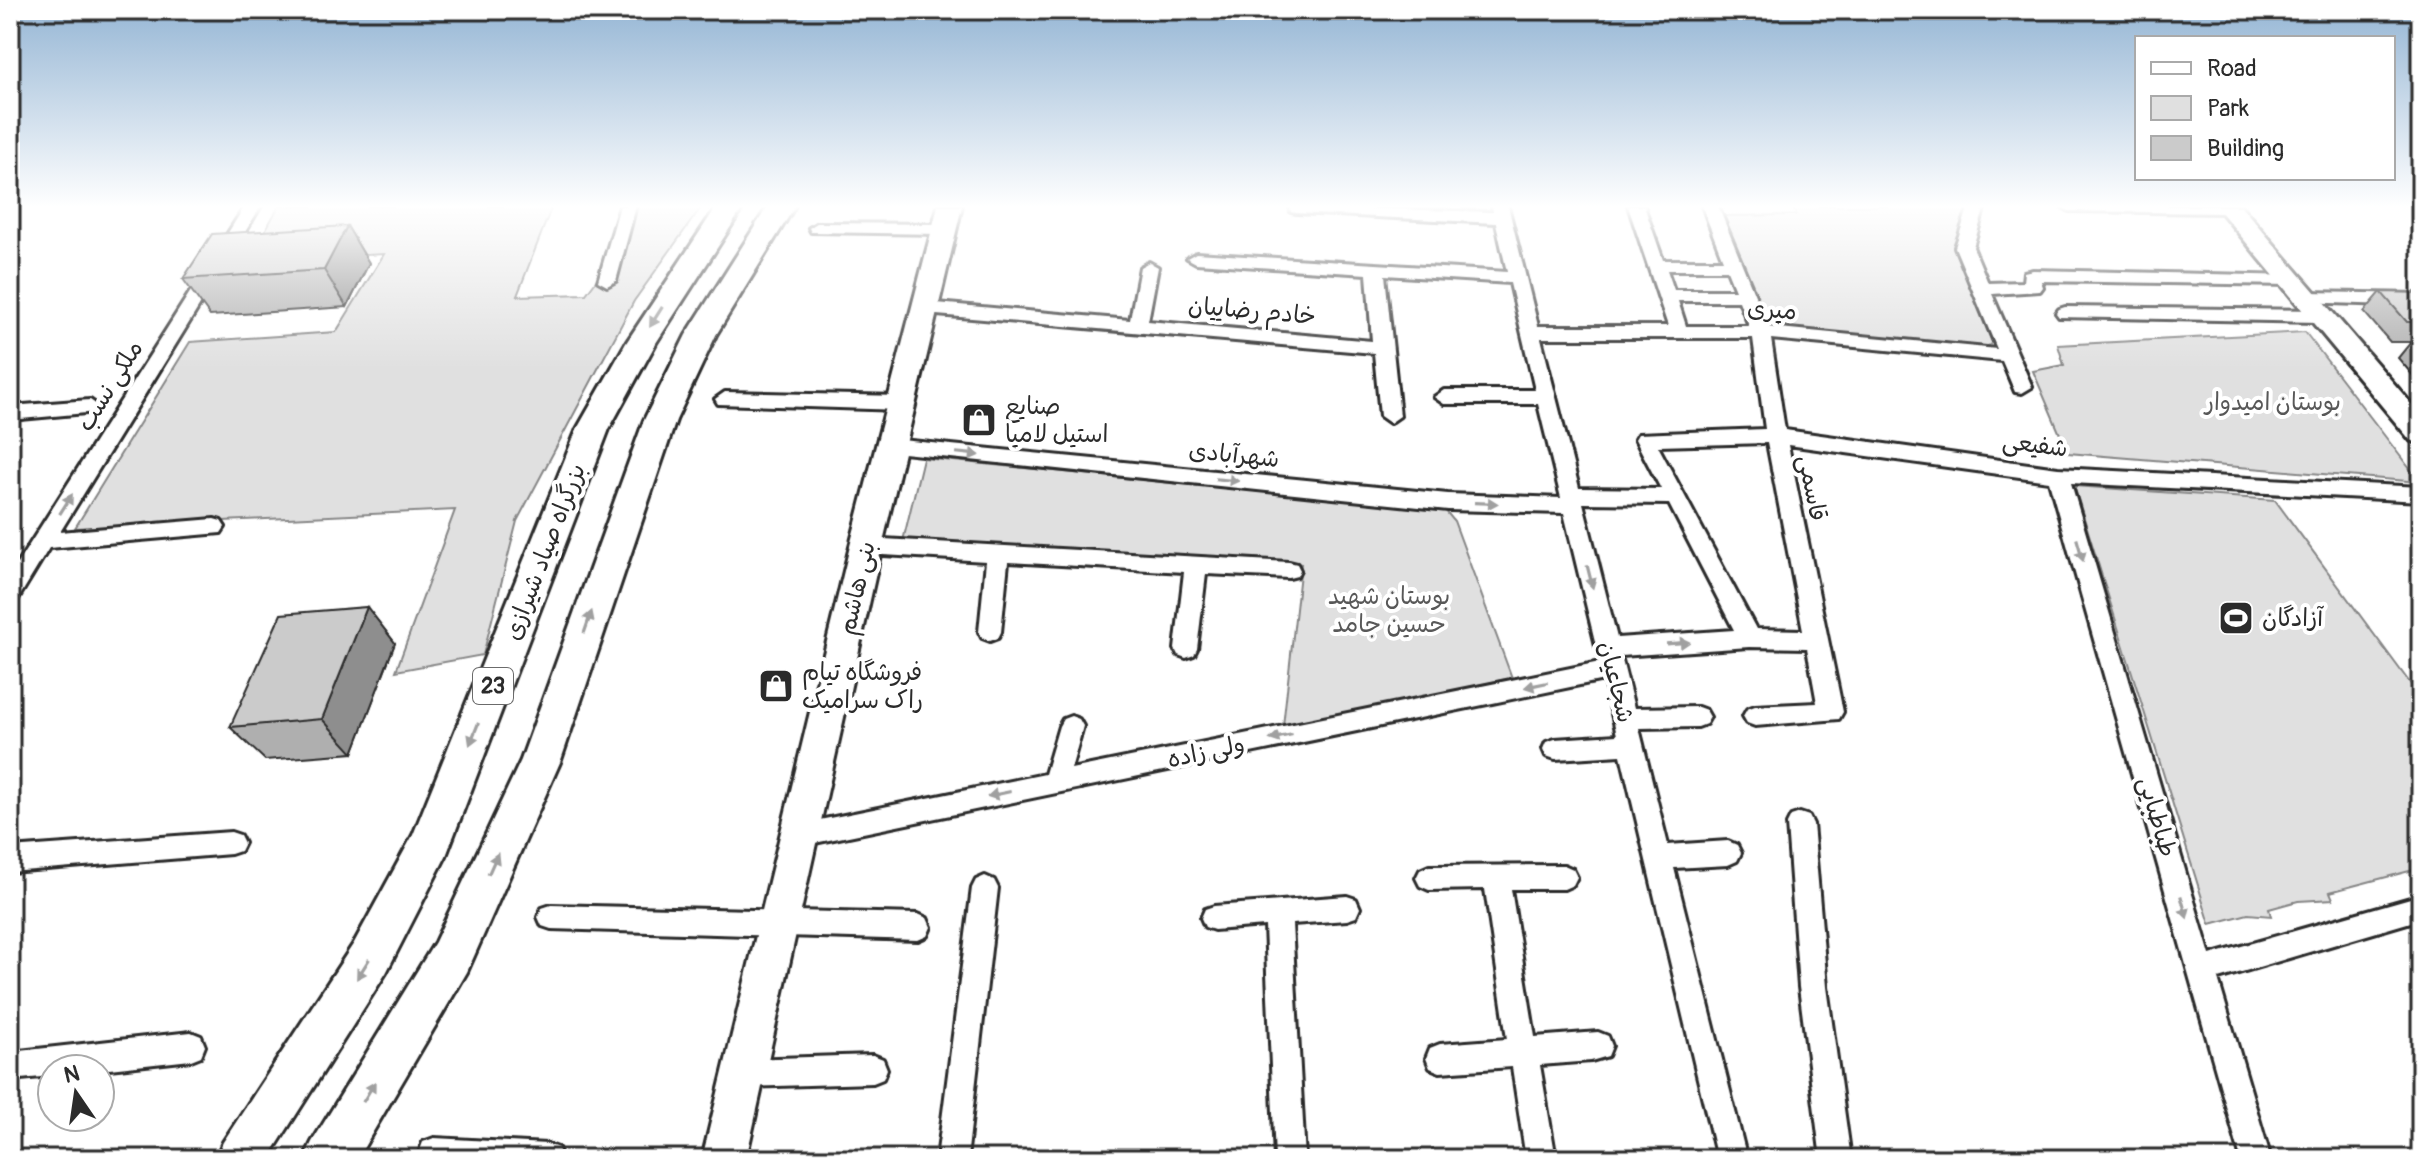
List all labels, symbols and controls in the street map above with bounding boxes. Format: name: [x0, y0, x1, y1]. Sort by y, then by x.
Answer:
legend: [2135, 36, 2395, 180]
text: Road: [2207, 54, 2257, 83]
text: Park: [2207, 94, 2249, 123]
text: Building: [2207, 134, 2284, 163]
street label: خادم رضاییان: [1187, 291, 1317, 334]
street label: میری: [1746, 294, 1798, 326]
one-way arrow: [649, 306, 663, 328]
street label: ملکی نسب: [71, 335, 149, 437]
park label: بوستان امیدوار: [2203, 388, 2341, 417]
place label: صنایع استیل لامیا: [1005, 392, 1108, 449]
shop icon: صنایع استیل لامیا: [960, 401, 998, 439]
street label: شفیعی: [2001, 427, 2069, 463]
street label: شهرآبادی: [1187, 436, 1281, 474]
one-way arrow: [956, 448, 981, 461]
street label: قاسمی: [1791, 453, 1833, 523]
street label: بزرگراه صیاد شیرازی: [498, 460, 592, 644]
one-way arrow: [1215, 474, 1240, 487]
one-way arrow: [59, 493, 74, 514]
one-way arrow: [1474, 497, 1499, 510]
one-way arrow: [2074, 538, 2087, 562]
street label: بنی هاشم: [832, 539, 885, 638]
one-way arrow: [1584, 565, 1597, 590]
park label: بوستان شهید حسین جامد: [1328, 582, 1450, 639]
sports icon: آزادگان: [2217, 599, 2255, 637]
place label: آزادگان: [2262, 604, 2324, 633]
one-way arrow: [583, 610, 595, 634]
one-way arrow: [1666, 636, 1691, 649]
street label: شجاعیان: [1592, 638, 1640, 726]
place label: فروشگاه تیام راک سرامیک: [802, 658, 923, 715]
shop icon: فروشگاه تیام راک سرامیک: [757, 667, 795, 705]
road number: 23: [473, 668, 513, 704]
one-way arrow: [1523, 679, 1548, 691]
one-way arrow: [467, 722, 480, 746]
street label: ولی زاده: [1165, 730, 1247, 774]
one-way arrow: [1269, 731, 1294, 743]
street label: طباطبایی: [2132, 774, 2182, 860]
one-way arrow: [986, 789, 1011, 801]
one-way arrow: [487, 852, 500, 876]
one-way arrow: [2178, 895, 2190, 920]
one-way arrow: [357, 958, 371, 980]
north arrow: [36, 1053, 116, 1133]
text: N: [61, 1059, 82, 1090]
one-way arrow: [362, 1081, 376, 1103]

